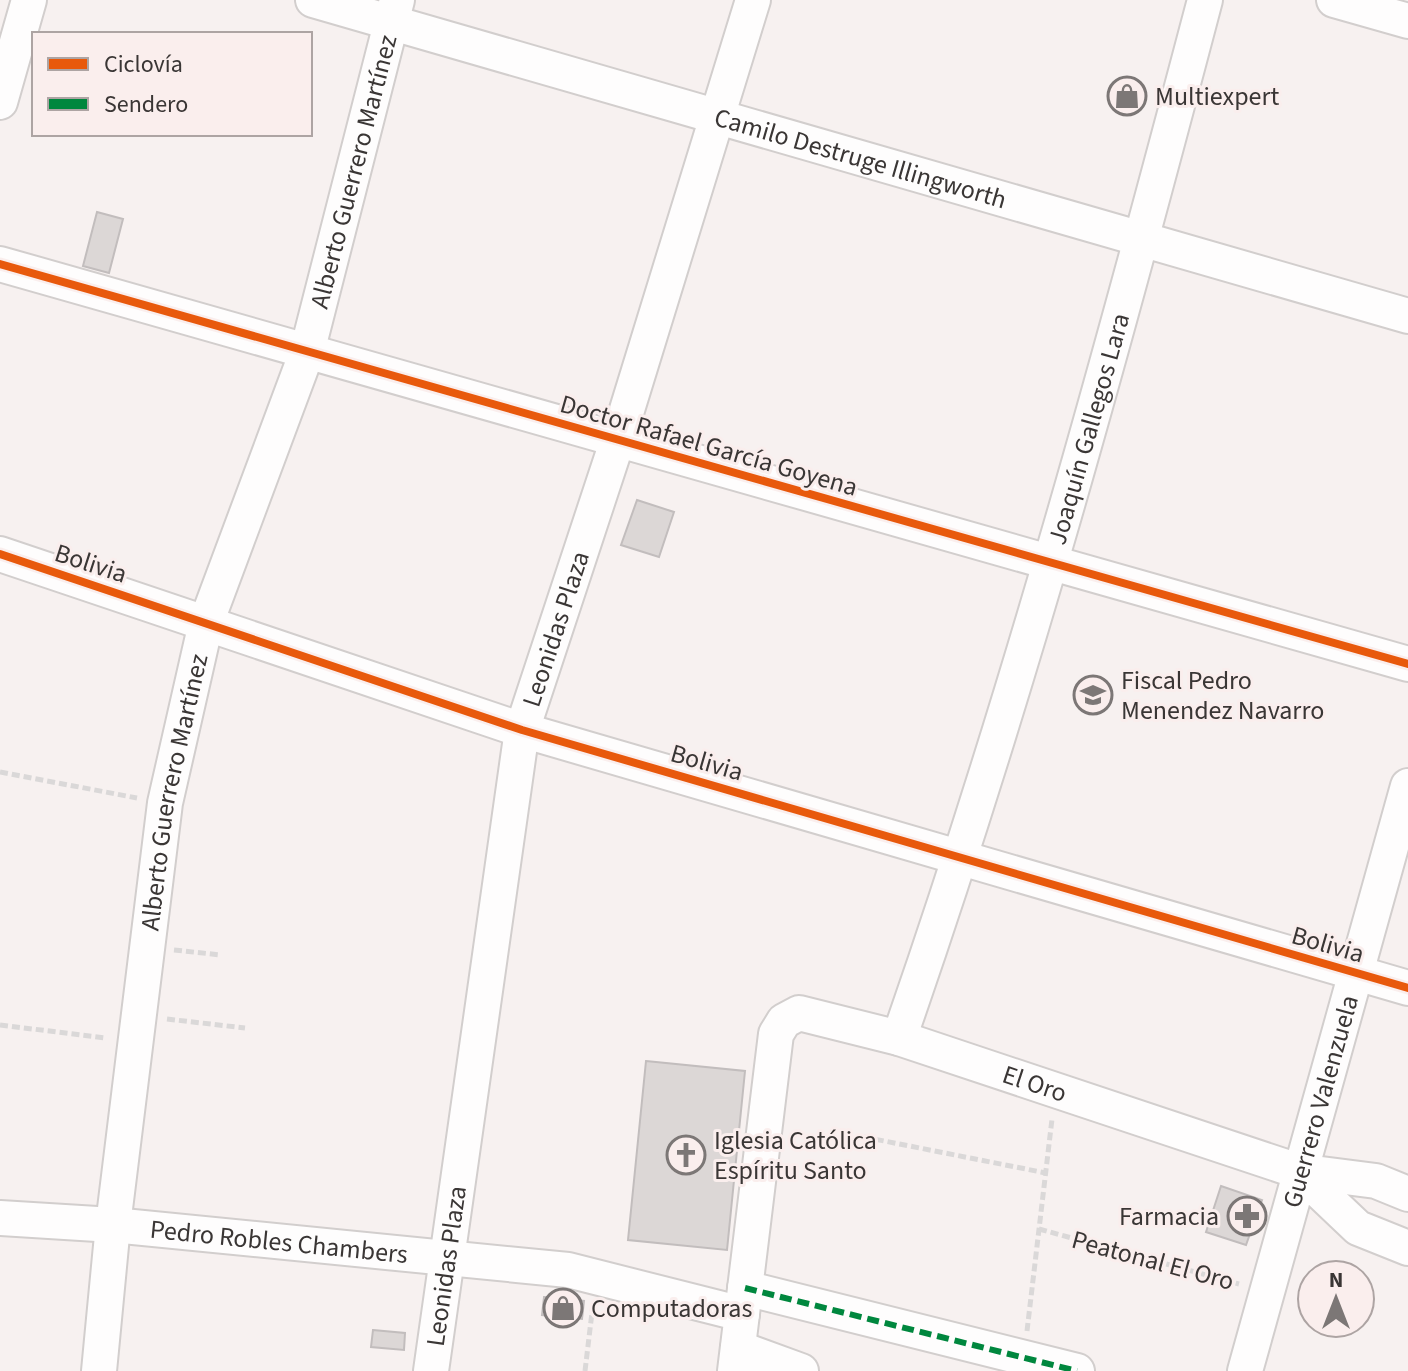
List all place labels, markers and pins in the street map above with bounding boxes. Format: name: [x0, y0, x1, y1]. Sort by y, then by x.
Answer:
shop icon: Multiexpert: [1106, 75, 1148, 117]
place label: Multiexpert: [1155, 78, 1280, 115]
place label: Fiscal Pedro Menendez Navarro: [1121, 662, 1324, 729]
school or university icon: Fiscal Pedro Menendez Navarro: [1072, 674, 1114, 716]
place label: Iglesia Católica Espíritu Santo: [714, 1122, 877, 1189]
church icon: Iglesia Católica Espíritu Santo: [665, 1134, 707, 1176]
pharmacy icon: Farmacia: [1226, 1195, 1268, 1237]
place label: Farmacia: [1119, 1198, 1219, 1235]
shop icon: Computadoras: [542, 1287, 584, 1329]
place label: Computadoras: [591, 1290, 752, 1327]

